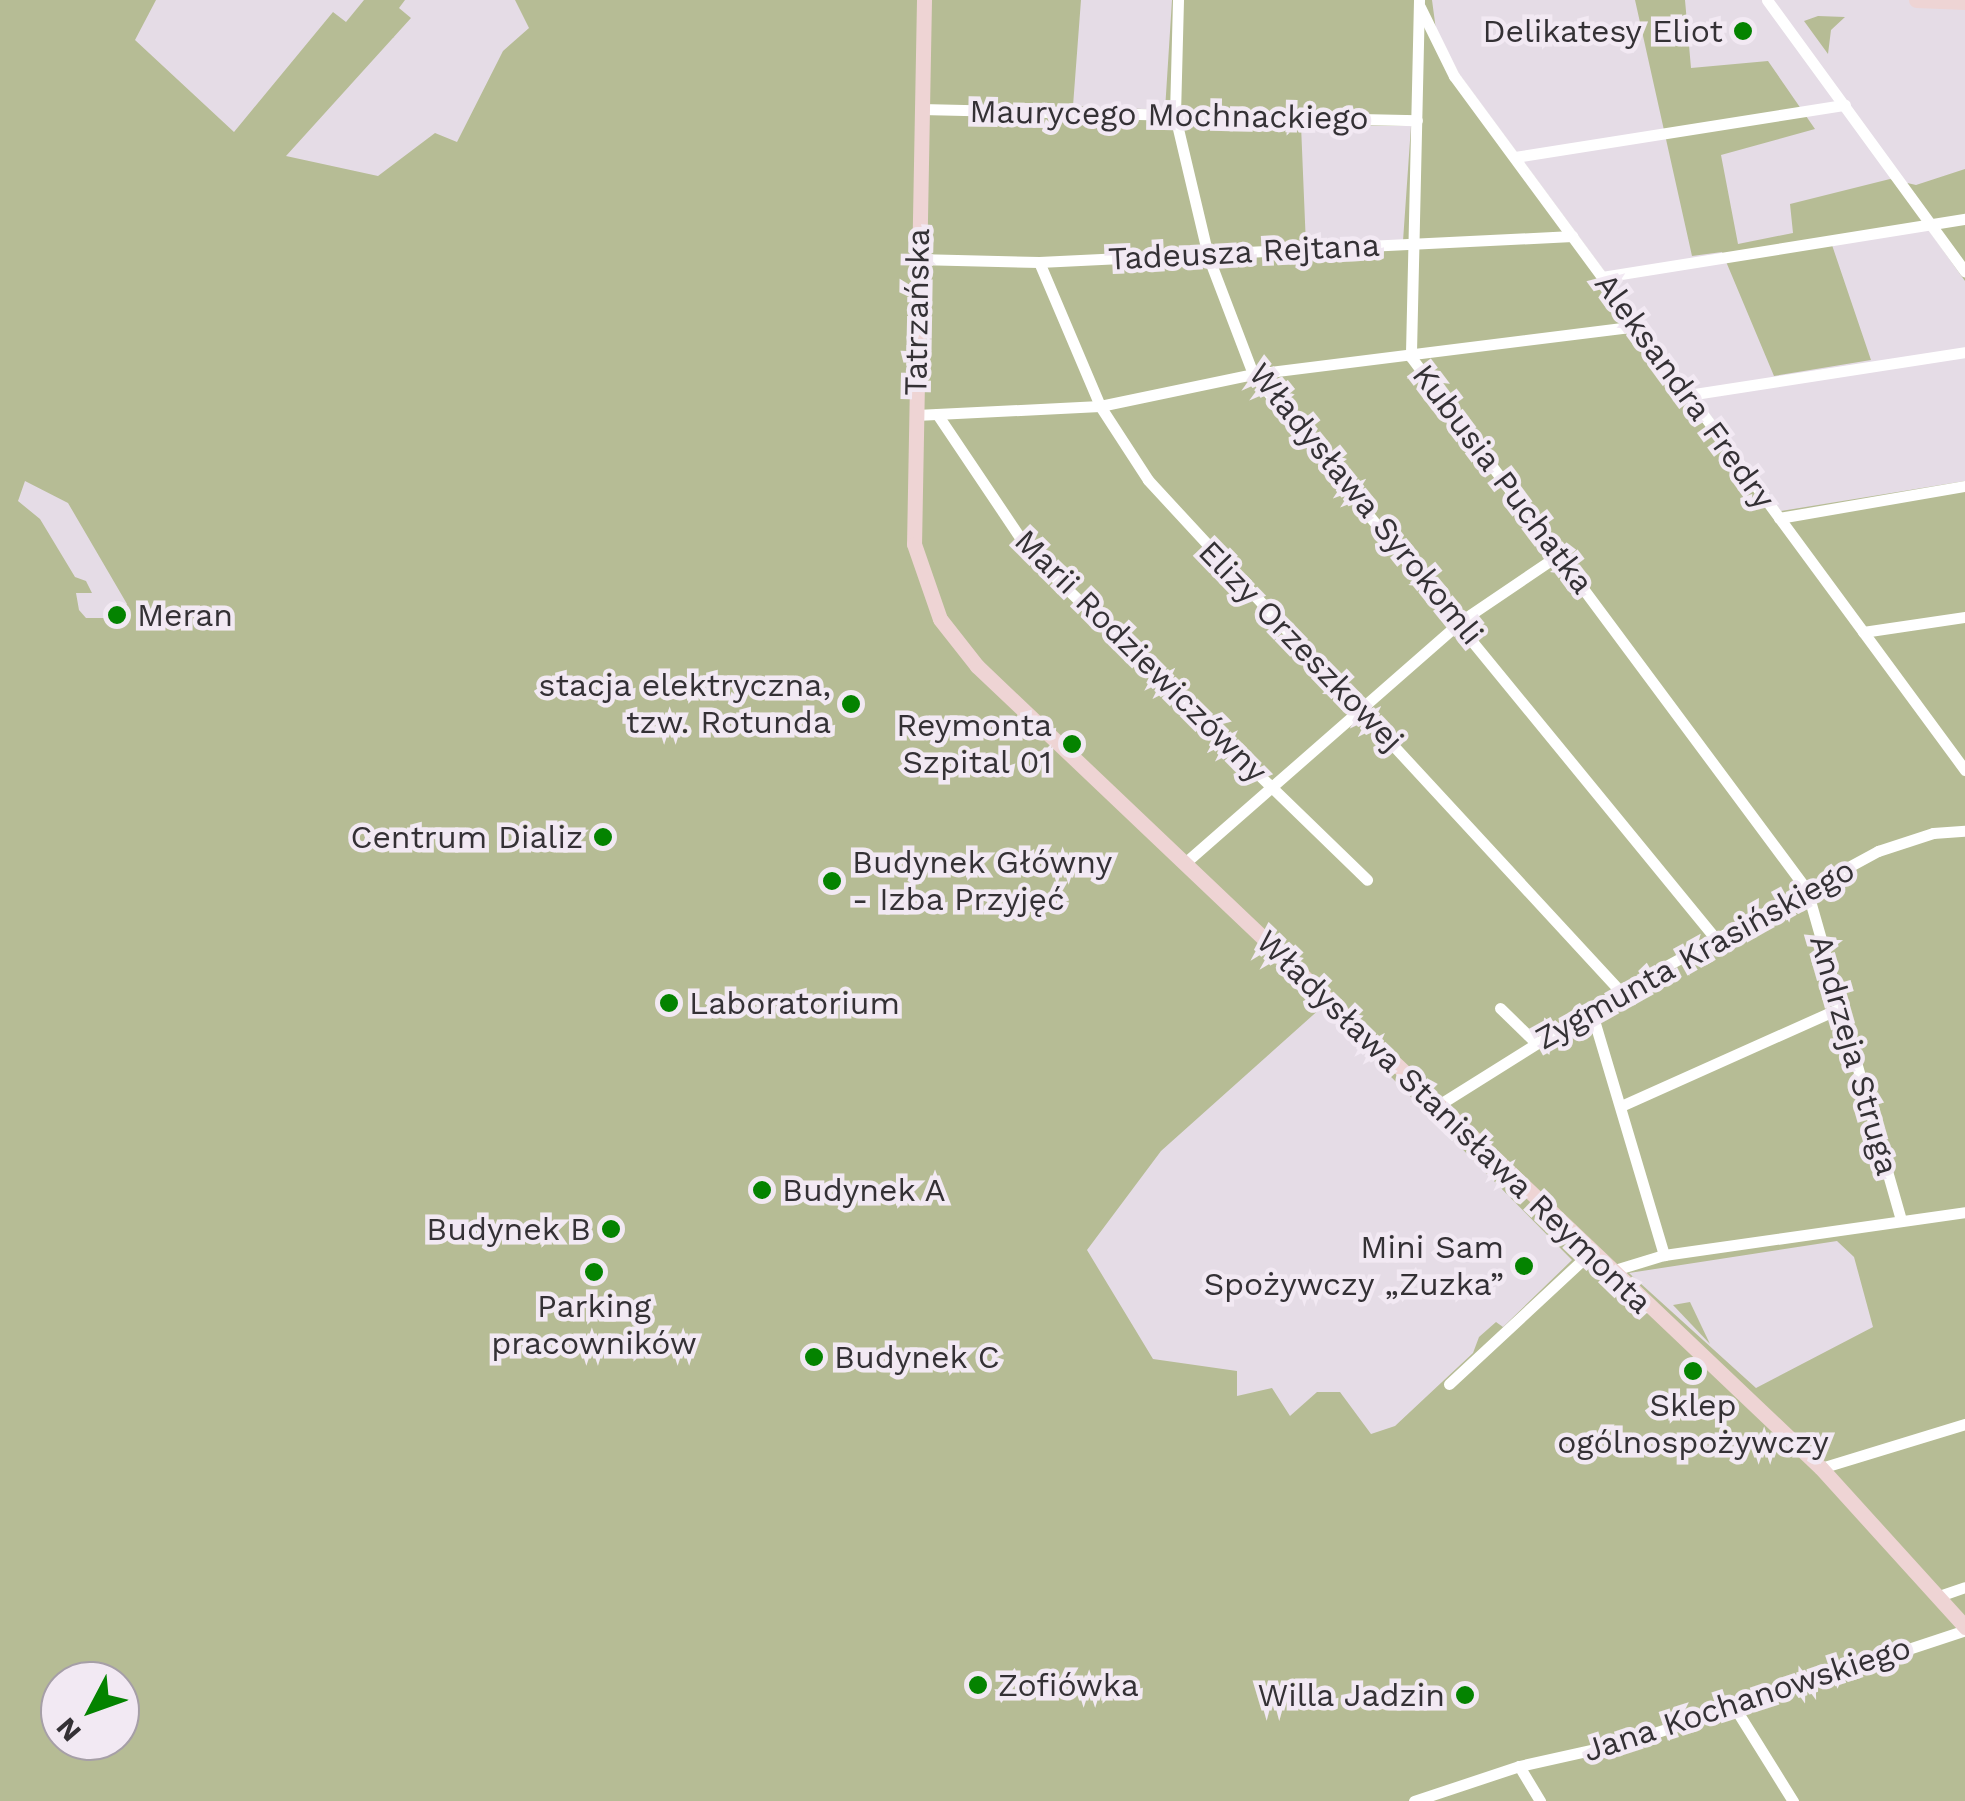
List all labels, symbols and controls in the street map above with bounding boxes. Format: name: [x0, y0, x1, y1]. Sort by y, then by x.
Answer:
place label: Delikatesy Eliot: [1482, 12, 1723, 50]
marker: Delikatesy Eliot: [1732, 20, 1754, 42]
street label: Maurycego Mochnackiego: [969, 92, 1369, 138]
street label: Tadeusza Rejtana: [1107, 226, 1381, 278]
street label: Tatrzańska: [896, 228, 938, 396]
street label: Aleksandra Fredry: [1586, 265, 1784, 517]
street label: Władysława Syrokomli: [1240, 355, 1492, 653]
street label: Kubusia Puchatka: [1404, 356, 1602, 602]
street label: Marii Rodziewiczówny: [1007, 522, 1275, 790]
street label: Elizy Orzeszkowej: [1190, 532, 1412, 760]
place label: Meran: [137, 596, 233, 634]
marker: Meran: [106, 604, 128, 626]
place label: stacja elektryczna, tzw. Rotunda: [538, 667, 831, 742]
marker: stacja elektryczna, tzw. Rotunda: [840, 693, 862, 715]
place label: Reymonta Szpital 01: [896, 707, 1052, 782]
marker: Reymonta Szpital 01: [1061, 733, 1083, 755]
place label: Centrum Dializ: [350, 818, 583, 856]
marker: Centrum Dializ: [592, 826, 614, 848]
place label: Budynek Główny - Izba Przyjęć: [852, 844, 1113, 919]
street label: Zygmunta Krasińskiego: [1529, 850, 1861, 1058]
marker: Budynek Główny - Izba Przyjęć: [821, 870, 843, 892]
street label: Władysława Stanisława Reymonta: [1248, 922, 1660, 1322]
street label: Andrzeja Struga: [1801, 930, 1907, 1180]
place label: Laboratorium: [689, 984, 900, 1022]
marker: Laboratorium: [658, 992, 680, 1014]
place label: Budynek A: [782, 1171, 948, 1209]
marker: Budynek A: [751, 1179, 773, 1201]
place label: Budynek B: [426, 1210, 591, 1248]
marker: Budynek B: [600, 1218, 622, 1240]
place label: Mini Sam Spożywczy „Zuzka”: [1203, 1229, 1504, 1304]
marker: Mini Sam Spożywczy „Zuzka”: [1513, 1255, 1535, 1277]
marker: Parking pracowników: [583, 1261, 605, 1283]
place label: Parking pracowników: [491, 1288, 697, 1363]
place label: Budynek C: [834, 1338, 1000, 1376]
marker: Budynek C: [803, 1346, 825, 1368]
marker: Sklep ogólnospożywczy: [1682, 1360, 1704, 1382]
place label: Sklep ogólnospożywczy: [1557, 1387, 1829, 1462]
street label: Jana Kochanowskiego: [1578, 1628, 1916, 1770]
north arrow: [40, 1661, 140, 1761]
place label: Zofiówka: [998, 1666, 1139, 1704]
marker: Zofiówka: [967, 1674, 989, 1696]
place label: Willa Jadzin: [1256, 1676, 1445, 1714]
marker: Willa Jadzin: [1454, 1684, 1476, 1706]
text: N: [49, 1711, 88, 1748]

